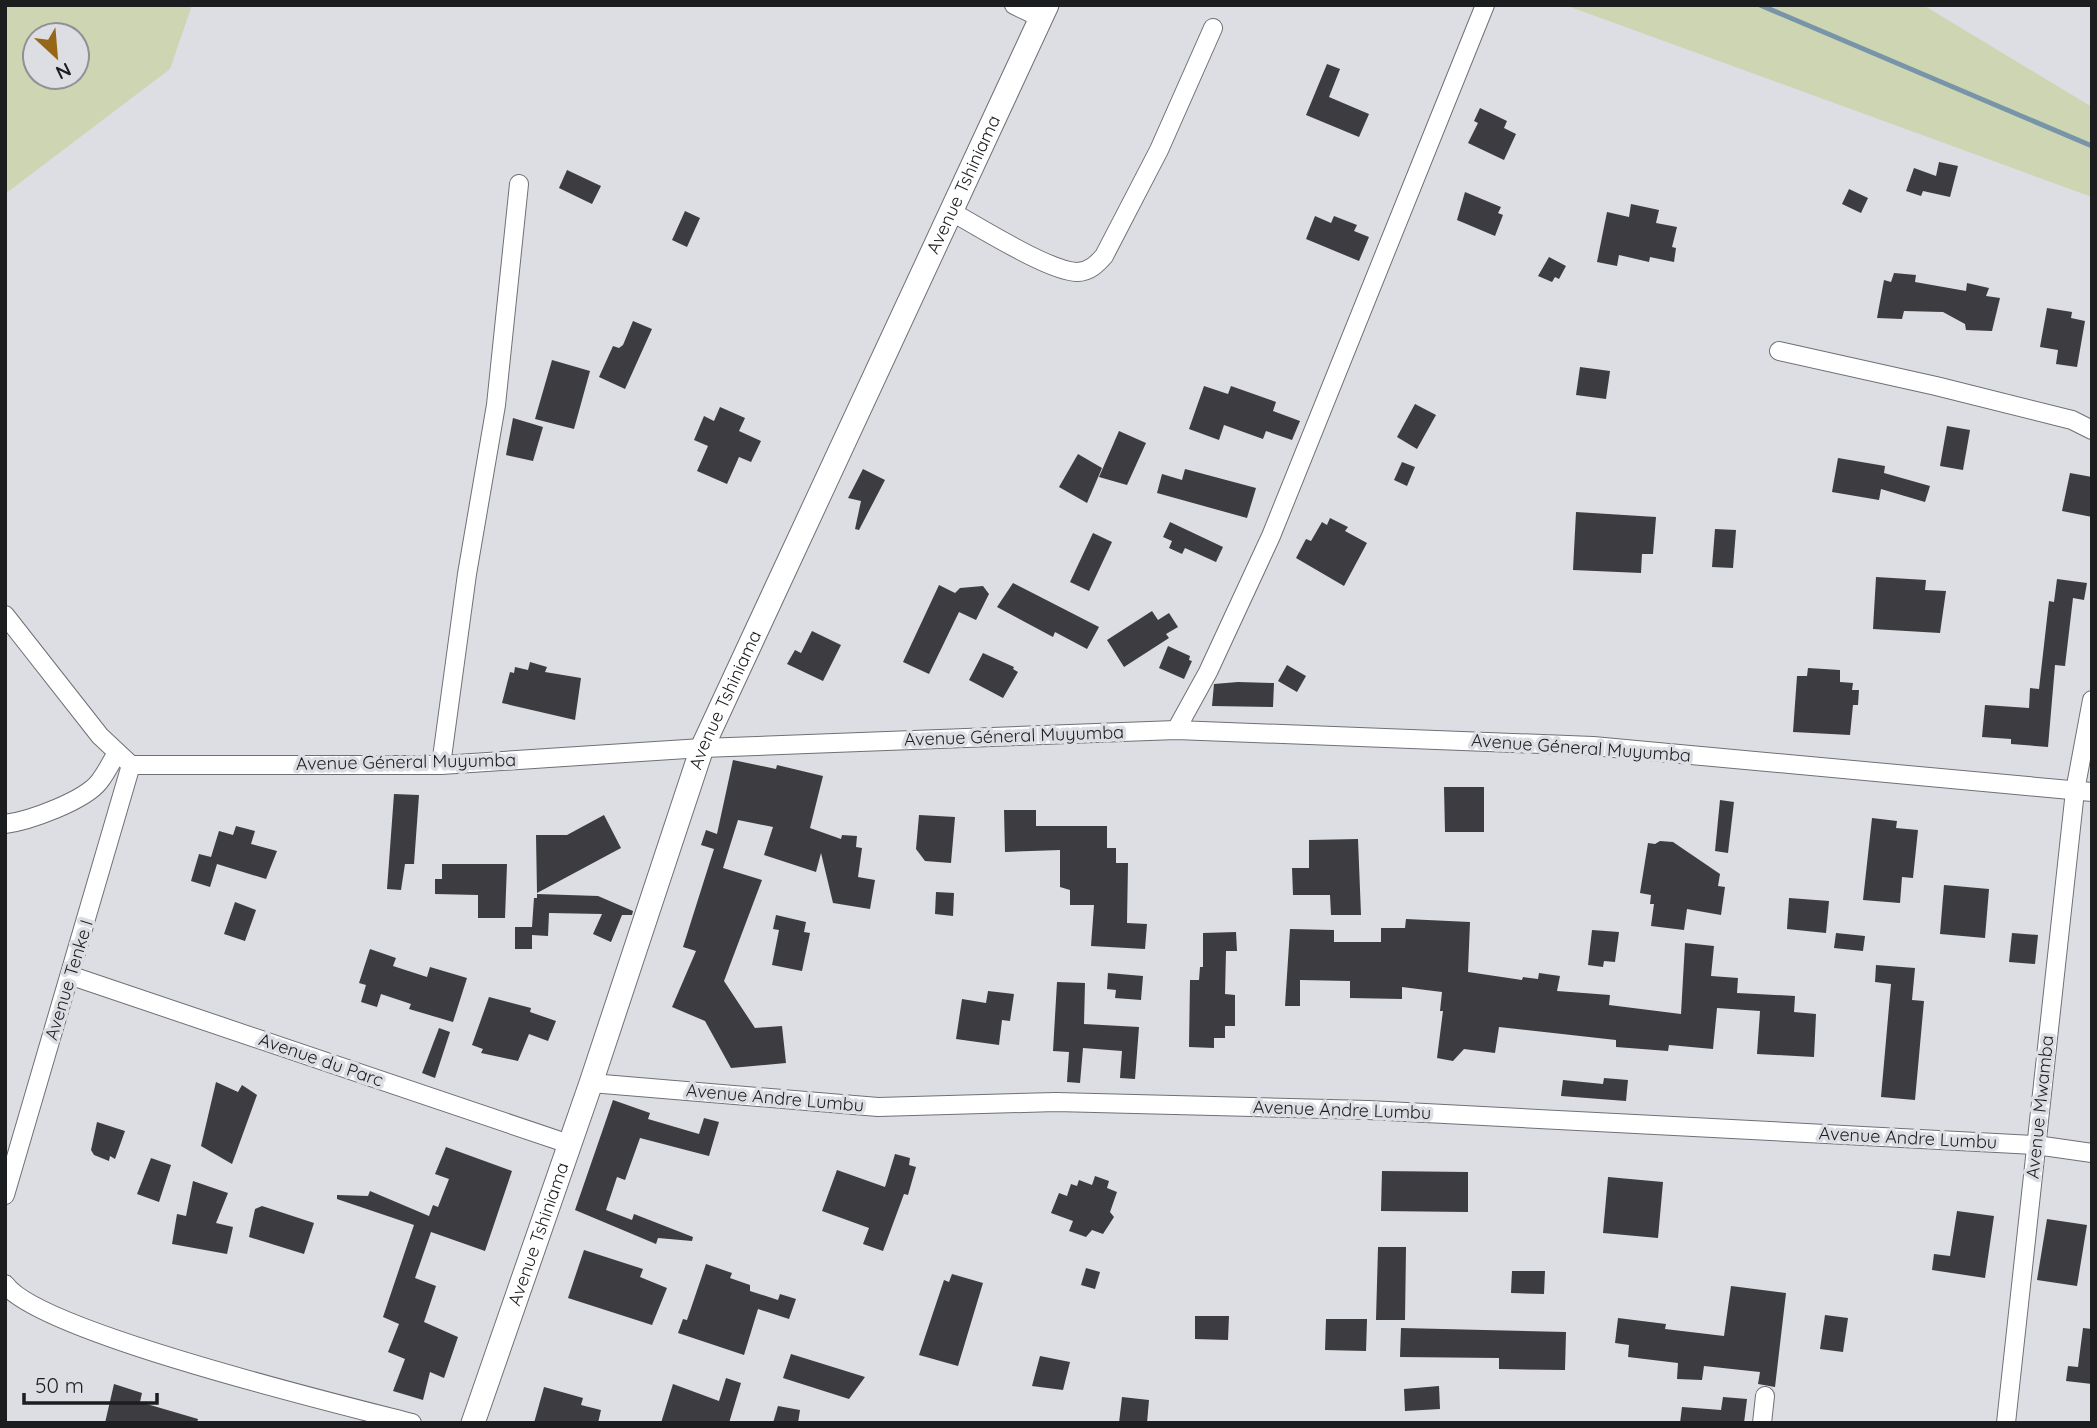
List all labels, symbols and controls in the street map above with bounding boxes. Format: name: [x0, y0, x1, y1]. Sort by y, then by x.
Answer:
north arrow: [21, 21, 91, 91]
text: N: [52, 57, 75, 85]
street label: Avenue Tshiniama: [921, 111, 1005, 257]
street label: Avenue Tshiniama: [684, 626, 766, 772]
street label: Avenue Géneral Muyumba: [904, 720, 1124, 751]
street label: Avenue Géneral Muyumba: [1470, 728, 1692, 767]
street label: Avenue Géneral Muyumba: [296, 748, 516, 775]
street label: Avenue Tenke I: [39, 917, 98, 1043]
street label: Avenue du Parc: [256, 1027, 386, 1092]
street label: Avenue Mwamba: [2021, 1034, 2058, 1180]
street label: Avenue Andre Lumbu: [685, 1078, 865, 1117]
street label: Avenue Andre Lumbu: [1252, 1095, 1432, 1124]
street label: Avenue Andre Lumbu: [1818, 1121, 1998, 1154]
street label: Avenue Tshiniama: [503, 1159, 574, 1309]
scale bar: [24, 1362, 158, 1406]
text: 50 m: [35, 1372, 84, 1398]

